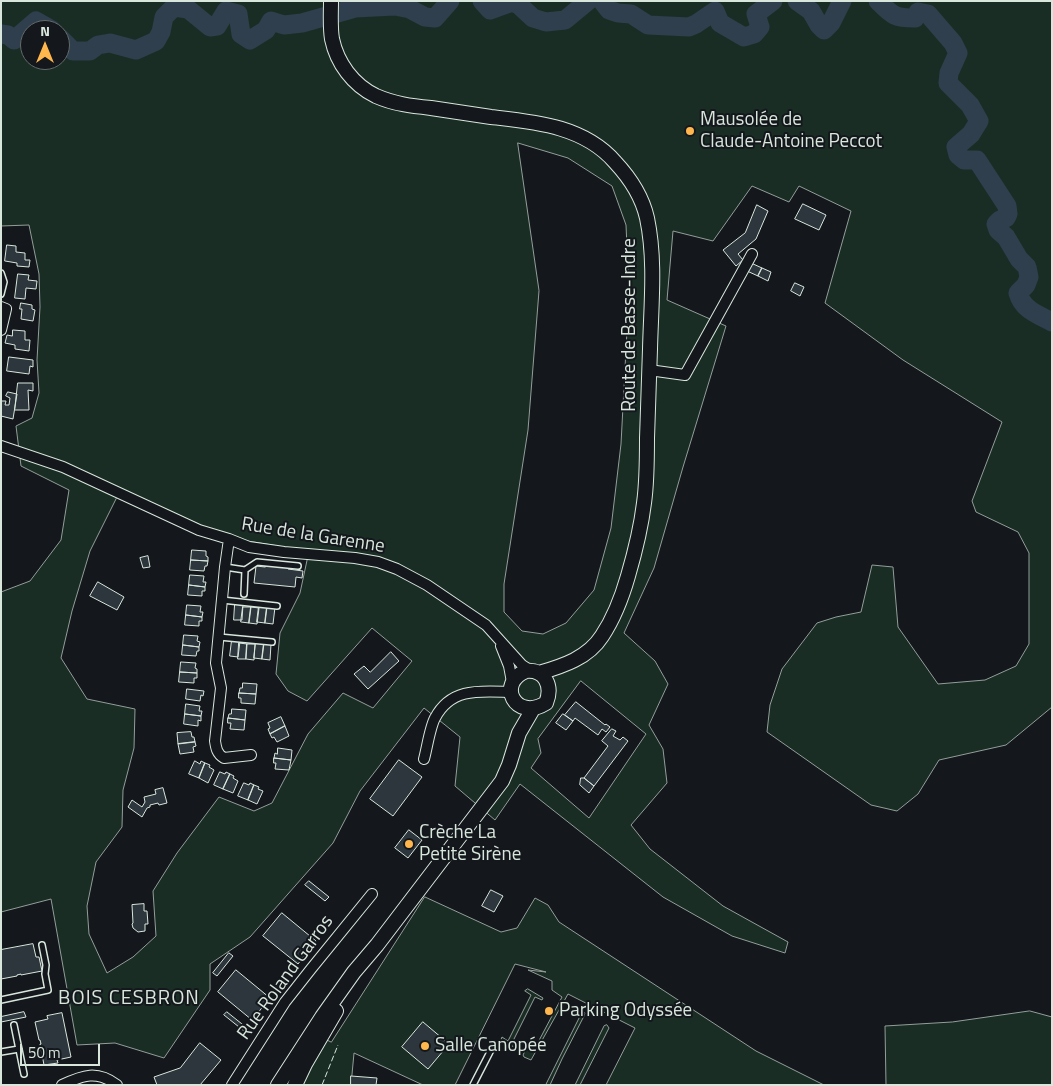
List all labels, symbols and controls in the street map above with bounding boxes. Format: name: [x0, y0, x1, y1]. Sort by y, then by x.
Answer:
north arrow: [20, 20, 70, 70]
text: N: [40, 20, 50, 41]
place label: Mausolée de Claude-Antoine Peccot: [700, 109, 882, 153]
marker: Mausolée de Claude-Antoine Peccot: [684, 125, 696, 137]
street label: Route de Basse-Indre: [619, 238, 641, 412]
street label: Rue de la Garenne: [240, 513, 386, 559]
place label: Crèche La Petite Sirène: [419, 822, 521, 866]
marker: Crèche La Petite Sirène: [403, 838, 415, 850]
street label: Rue Roland Garros: [233, 911, 339, 1045]
district label: BOIS CESBRON: [57, 987, 201, 1011]
place label: Parking Odyssée: [559, 1000, 692, 1022]
marker: Parking Odyssée: [543, 1005, 555, 1017]
scale bar: [22, 1034, 102, 1066]
place label: Salle Canopée: [435, 1035, 547, 1057]
marker: Salle Canopée: [419, 1040, 431, 1052]
text: 50 m: [28, 1041, 61, 1064]

